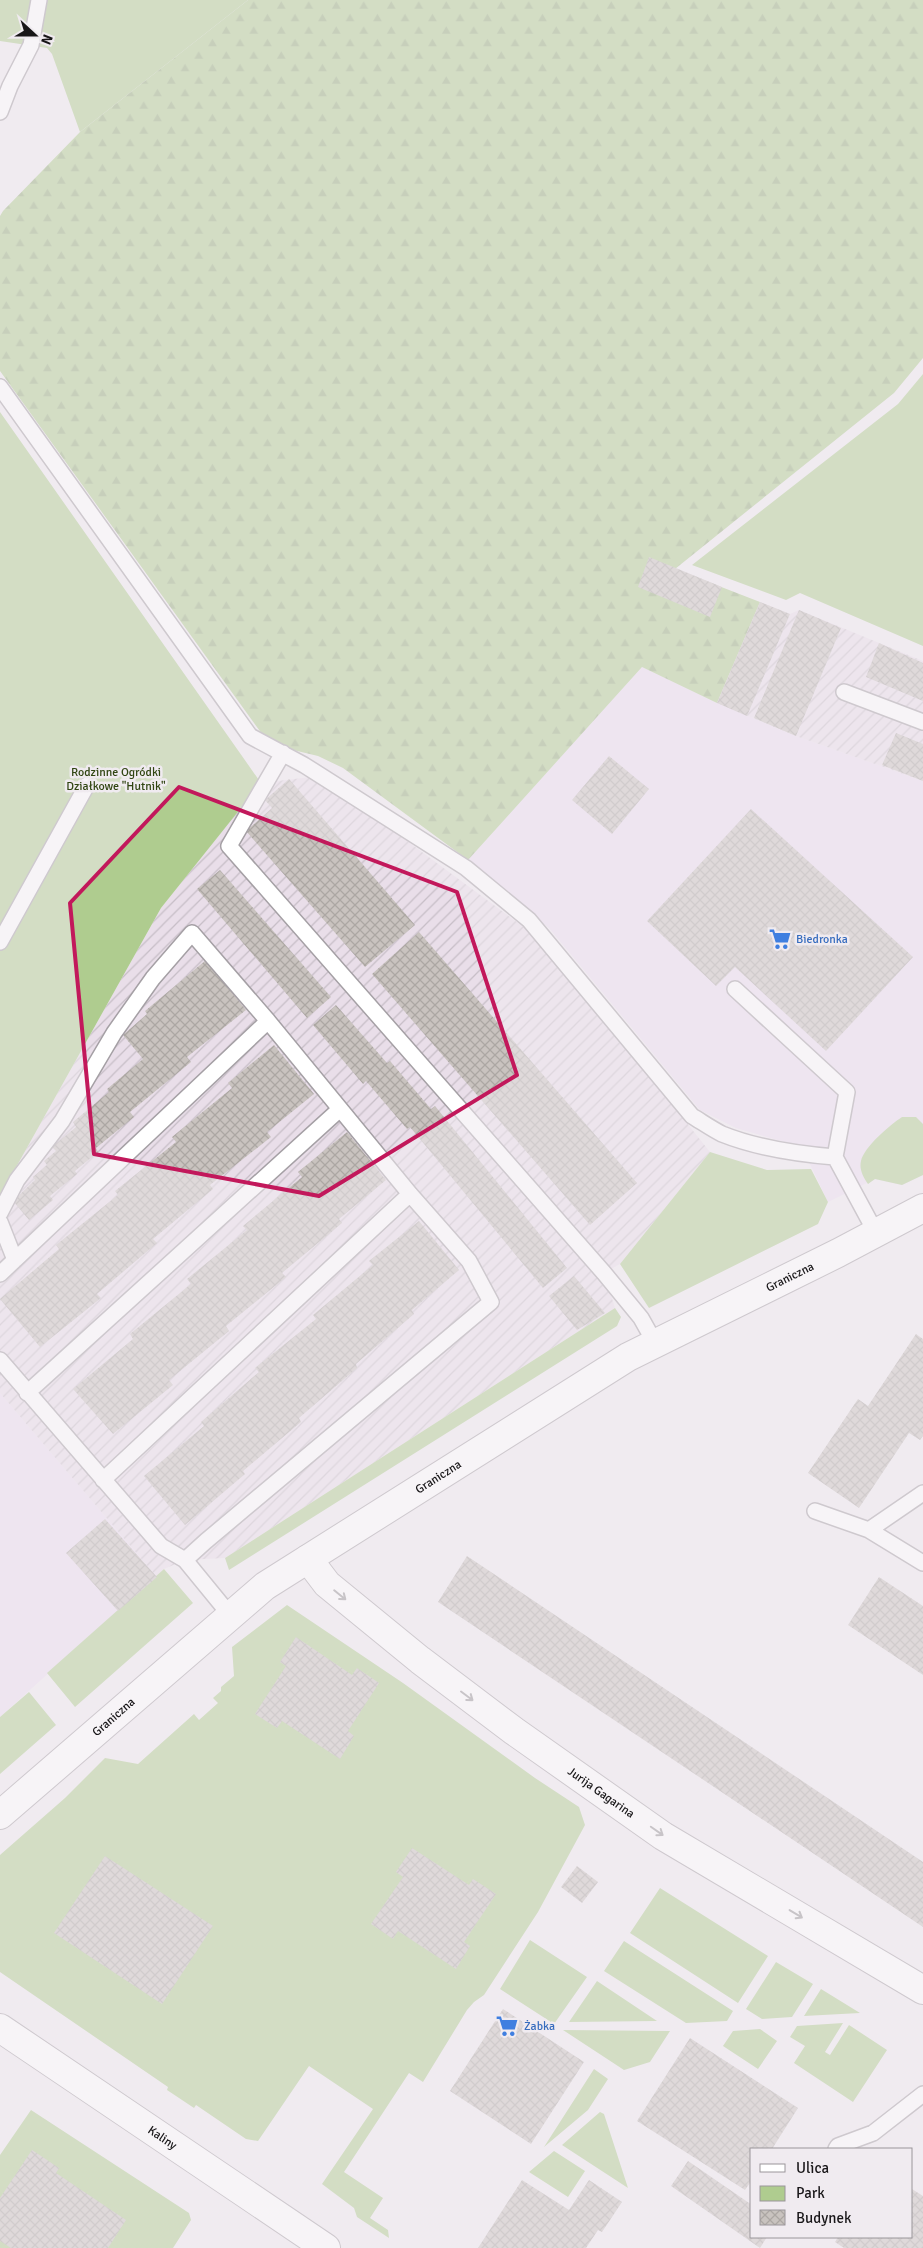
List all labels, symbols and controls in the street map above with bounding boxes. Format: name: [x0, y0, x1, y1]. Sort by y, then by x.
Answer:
north arrow: [10, 10, 60, 60]
text: N: [37, 32, 56, 47]
park label: Rodzinne Ogródki Działkowe "Hutnik": [66, 765, 166, 794]
supermarket icon: Biedronka: [767, 926, 793, 952]
place label: Biedronka: [796, 932, 848, 947]
street label: Graniczna: [763, 1259, 816, 1295]
street label: Graniczna: [412, 1457, 464, 1497]
one-way arrow: [333, 1589, 346, 1600]
one-way arrow: [460, 1690, 473, 1701]
street label: Graniczna: [89, 1694, 138, 1739]
street label: Jurija Gagarina: [565, 1764, 638, 1821]
one-way arrow: [649, 1826, 663, 1836]
one-way arrow: [788, 1910, 802, 1920]
supermarket icon: Żabka: [494, 2013, 520, 2039]
place label: Żabka: [524, 2019, 555, 2034]
street label: Kaliny: [145, 2122, 180, 2153]
legend: [750, 2148, 913, 2238]
text: Ulica: [796, 2159, 829, 2177]
text: Park: [796, 2184, 825, 2202]
text: Budynek: [796, 2209, 852, 2227]

